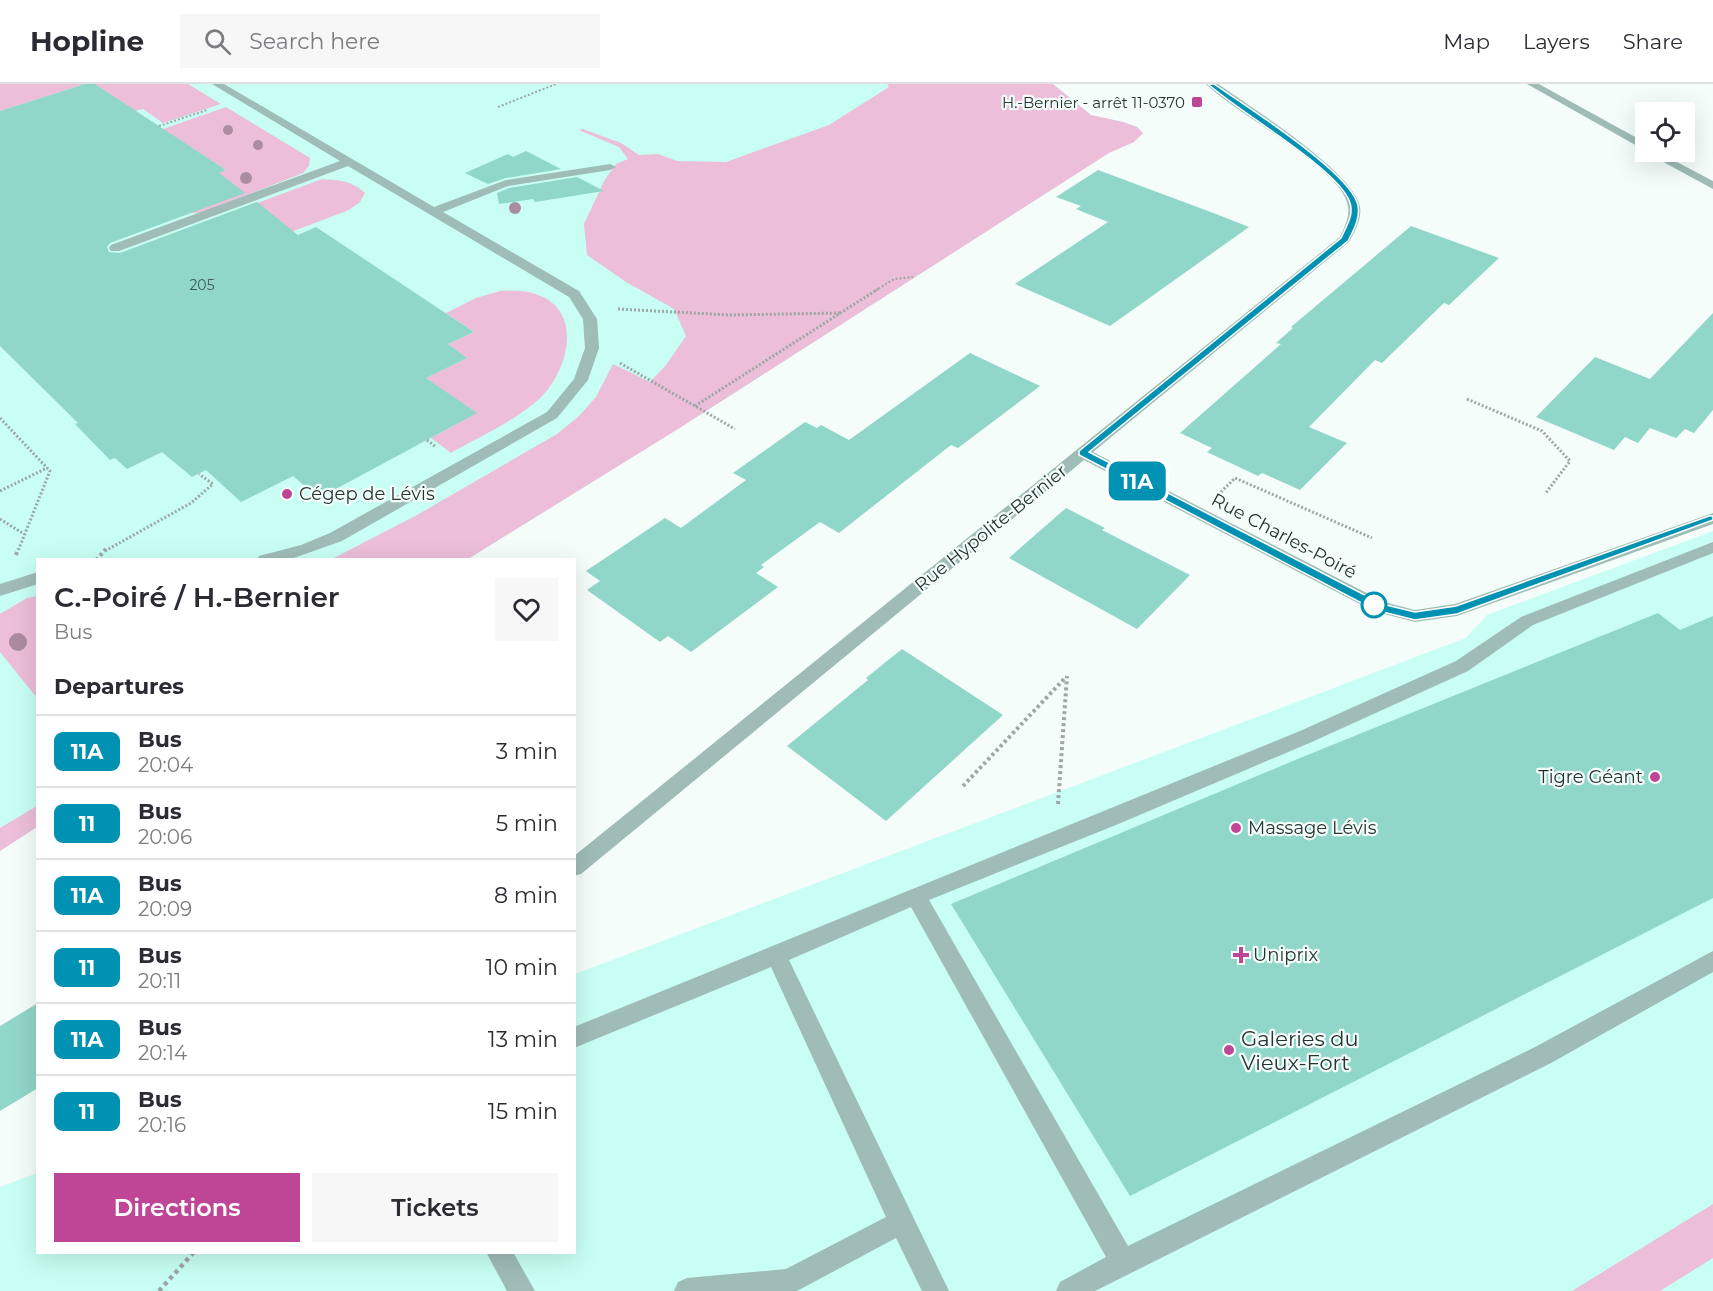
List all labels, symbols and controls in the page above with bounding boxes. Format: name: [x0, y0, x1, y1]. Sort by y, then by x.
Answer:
search box: [180, 14, 600, 68]
text: Hopline: [30, 24, 144, 58]
icon: search: [201, 25, 234, 58]
text: Search here: [249, 28, 380, 55]
text: Map: [1443, 29, 1490, 54]
text: Layers: [1523, 29, 1590, 54]
text: Share: [1623, 29, 1683, 54]
place label: H.-Bernier - arrêt 11-0370: [1002, 93, 1185, 112]
marker: H.-Bernier - arrêt 11-0370: [1190, 95, 1204, 109]
map controls: [1635, 102, 1695, 162]
button: locate: [1635, 102, 1695, 162]
house number: 205: [189, 276, 215, 294]
street label: Rue Hypolite-Bernier: [910, 460, 1072, 596]
line badge: 11A: [1102, 462, 1172, 500]
text: 11A: [1121, 469, 1153, 494]
place label: Cégep de Lévis: [299, 483, 435, 505]
marker: Cégep de Lévis: [280, 487, 294, 501]
street label: Rue Charles-Poiré: [1208, 488, 1361, 584]
button: heart: [495, 578, 558, 641]
text: C.-Poiré / H.-Bernier: [54, 580, 340, 614]
unlabelled marker: [1361, 592, 1387, 618]
text: Bus: [54, 620, 92, 644]
text: Departures: [54, 673, 184, 700]
text: Bus: [138, 726, 182, 753]
text: 3 min: [496, 738, 558, 765]
text: 11A: [71, 739, 103, 764]
text: 20:04: [138, 753, 193, 777]
place label: Tigre Géant: [1538, 766, 1643, 788]
marker: Tigre Géant: [1648, 770, 1662, 784]
text: Bus: [138, 798, 182, 825]
text: 5 min: [496, 810, 558, 837]
text: 11: [79, 811, 95, 836]
place label: Massage Lévis: [1248, 817, 1377, 839]
marker: Massage Lévis: [1229, 821, 1243, 835]
text: 20:06: [138, 825, 192, 849]
text: Bus: [138, 870, 182, 897]
text: 8 min: [494, 882, 558, 909]
text: 11A: [71, 883, 103, 908]
text: 20:09: [138, 897, 192, 921]
text: Bus: [138, 942, 182, 969]
place label: Uniprix: [1253, 944, 1318, 966]
marker: Uniprix: [1234, 948, 1248, 962]
text: 10 min: [486, 954, 558, 981]
text: 11: [79, 955, 95, 980]
text: 20:11: [138, 969, 181, 993]
text: Bus: [138, 1014, 182, 1041]
text: 13 min: [488, 1026, 558, 1053]
place label: Galeries du Vieux-Fort: [1241, 1026, 1359, 1075]
text: 11A: [71, 1027, 103, 1052]
text: 20:14: [138, 1041, 187, 1065]
marker: Galeries du Vieux-Fort: [1222, 1043, 1236, 1057]
text: Bus: [138, 1086, 182, 1113]
text: 15 min: [488, 1098, 558, 1125]
text: 11: [79, 1099, 95, 1124]
text: 20:16: [138, 1113, 186, 1137]
button: Directions: [54, 1173, 300, 1242]
button: Tickets: [312, 1173, 558, 1242]

